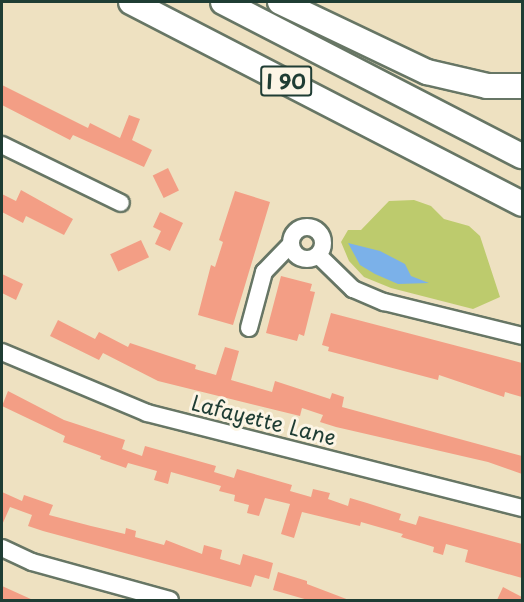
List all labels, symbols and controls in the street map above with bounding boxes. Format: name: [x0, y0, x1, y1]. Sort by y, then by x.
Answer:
road number: I 90: [259, 64, 313, 98]
street label: Lafayette Lane: [189, 389, 339, 449]

